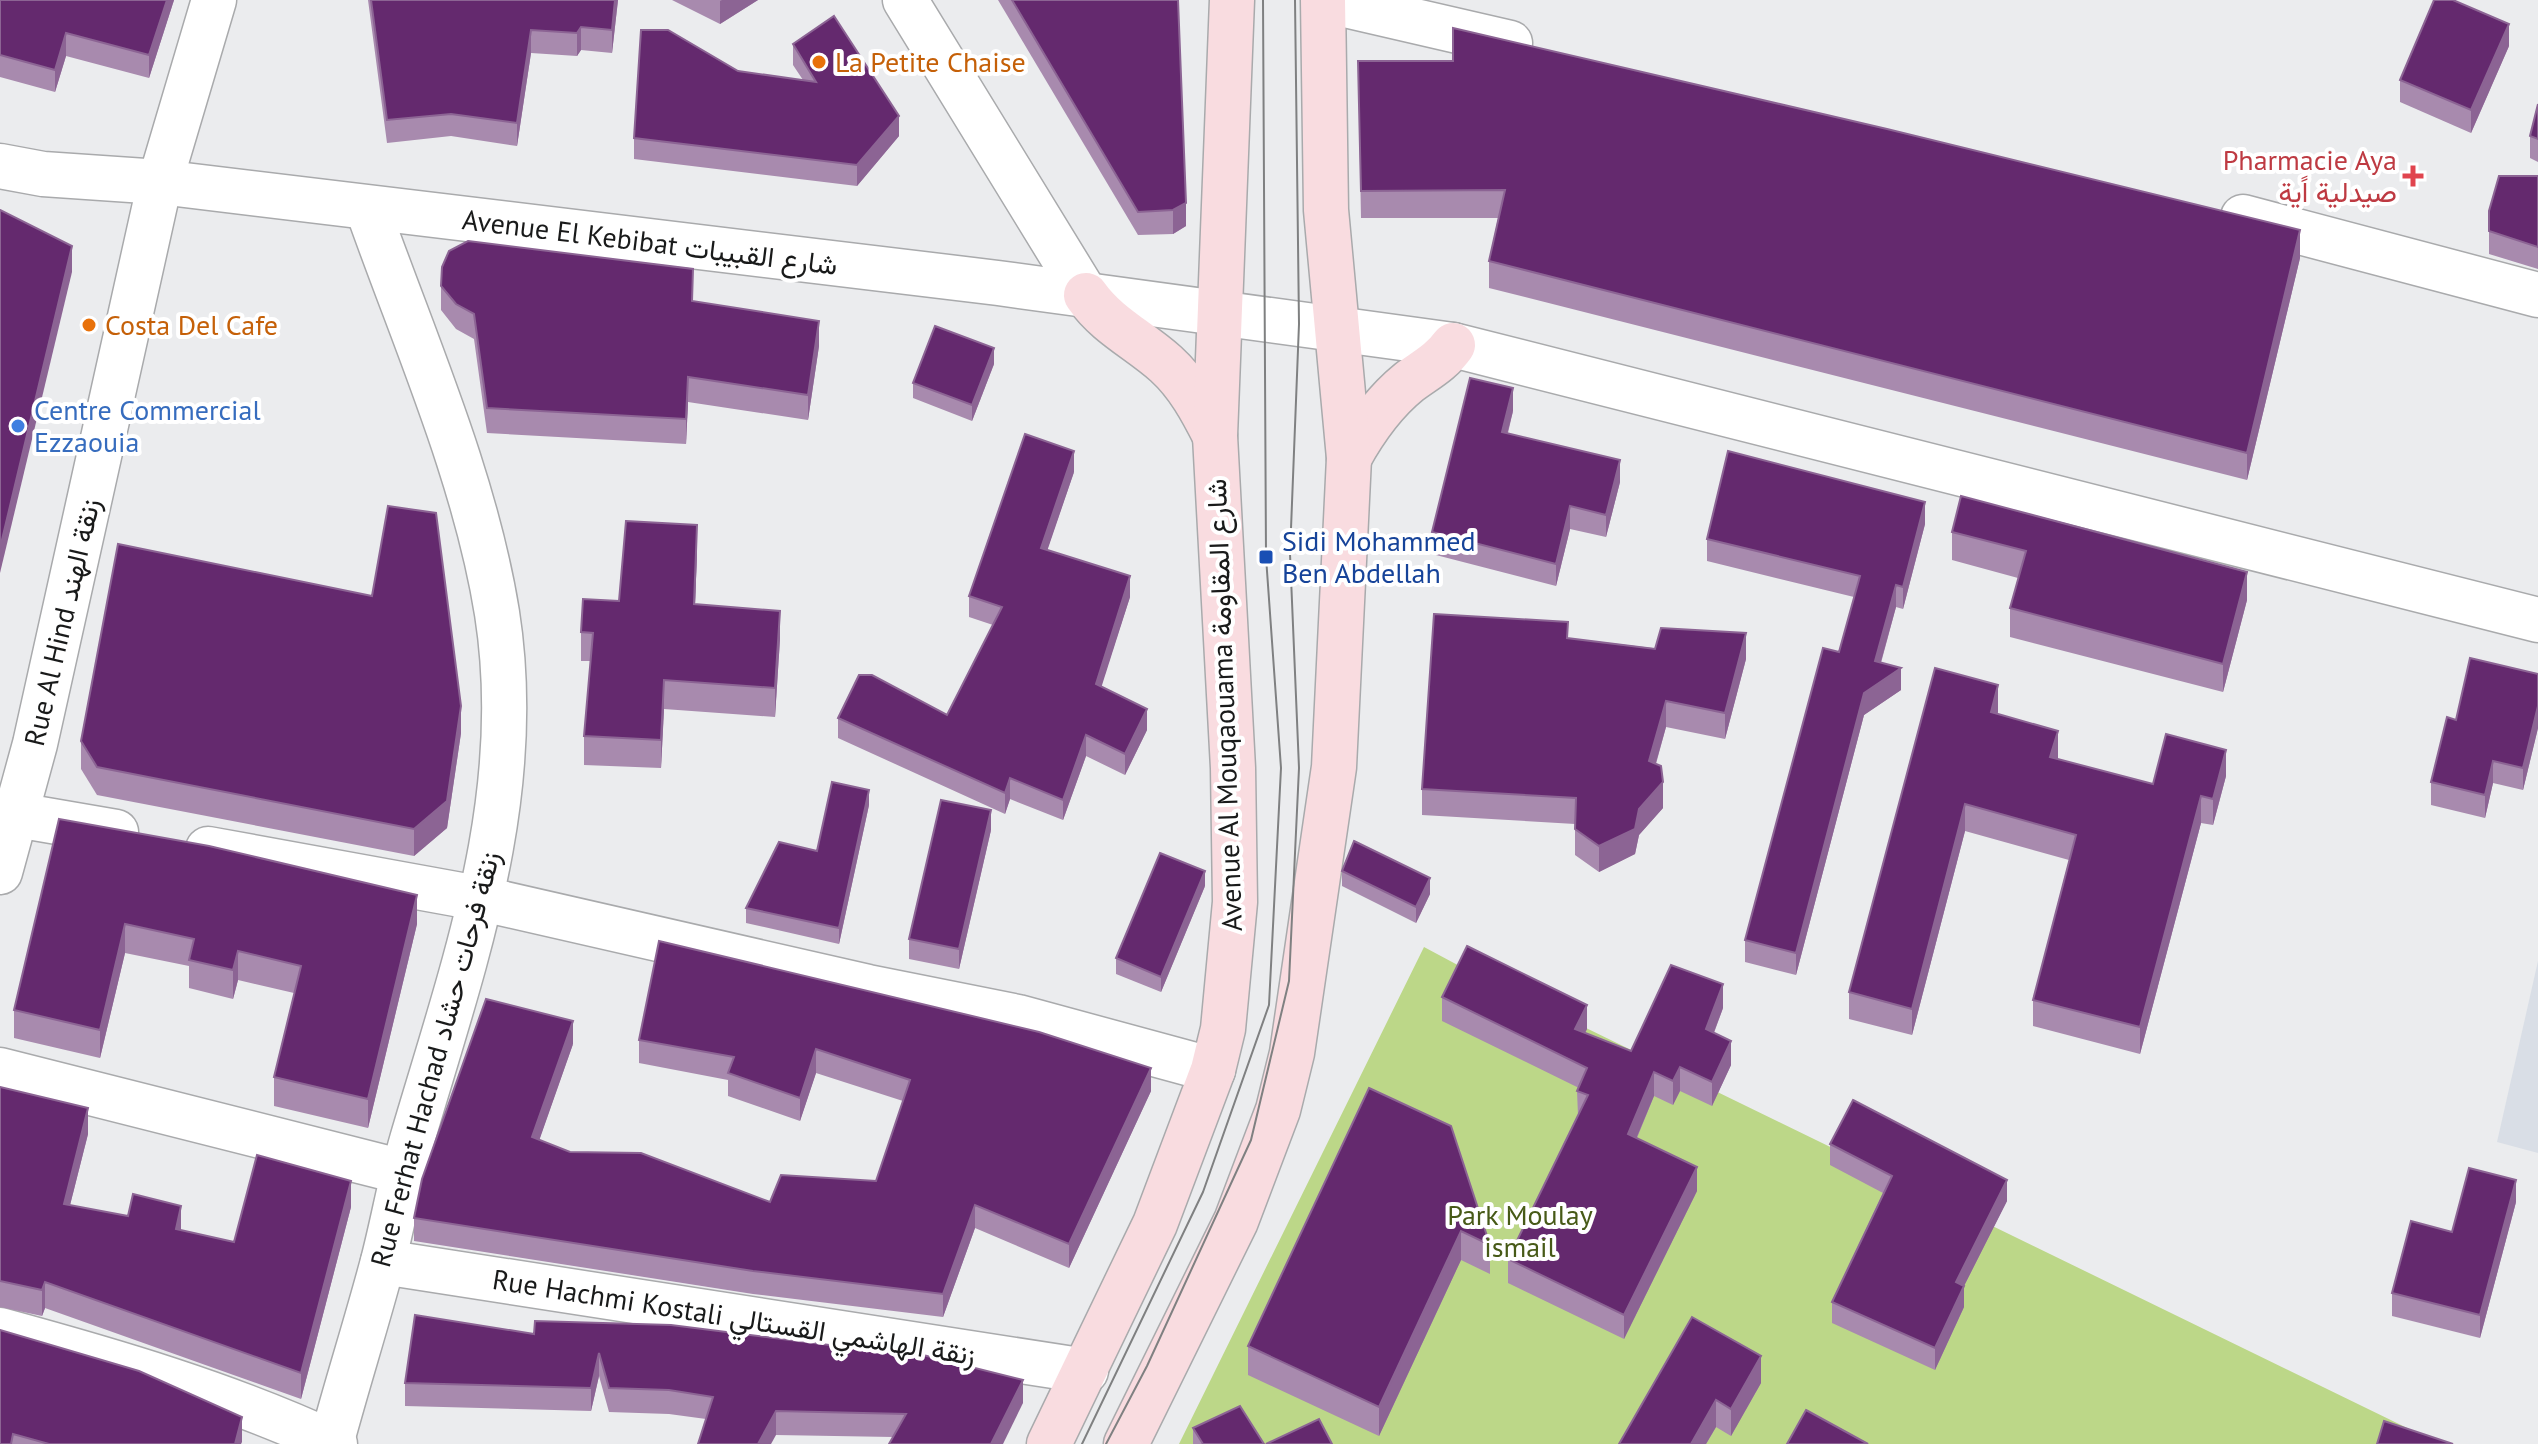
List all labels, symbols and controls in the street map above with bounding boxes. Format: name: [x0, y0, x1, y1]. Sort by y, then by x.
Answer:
place label: La Petite Chaise: [835, 43, 1026, 80]
marker: La Petite Chaise: [810, 53, 828, 71]
place label: Pharmacie Aya صيدلية اًية: [2223, 141, 2397, 210]
marker: Pharmacie Aya صيدلية اًية: [2404, 167, 2422, 185]
street label: Avenue El Kebibat شارع القبيبات: [460, 200, 840, 284]
place label: Costa Del Cafe: [105, 306, 278, 343]
marker: Costa Del Cafe: [80, 316, 98, 334]
place label: Centre Commercial Ezzaouia: [34, 391, 261, 460]
marker: Centre Commercial Ezzaouia: [9, 417, 27, 435]
street label: Avenue Al Mouqaouama شارع المقاومة: [1197, 478, 1251, 932]
street label: Rue Al Hind زنقة الهند: [15, 495, 108, 749]
place label: Sidi Mohammed Ben Abdellah: [1282, 522, 1476, 591]
marker: Sidi Mohammed Ben Abdellah: [1257, 548, 1275, 566]
street label: Rue Ferhat Hachad زنقة فرحات حشاد: [361, 847, 508, 1271]
park label: Park Moulay ismail: [1447, 1196, 1593, 1265]
street label: Rue Hachmi Kostali زنقة الهاشمي القستالي: [489, 1260, 978, 1378]

